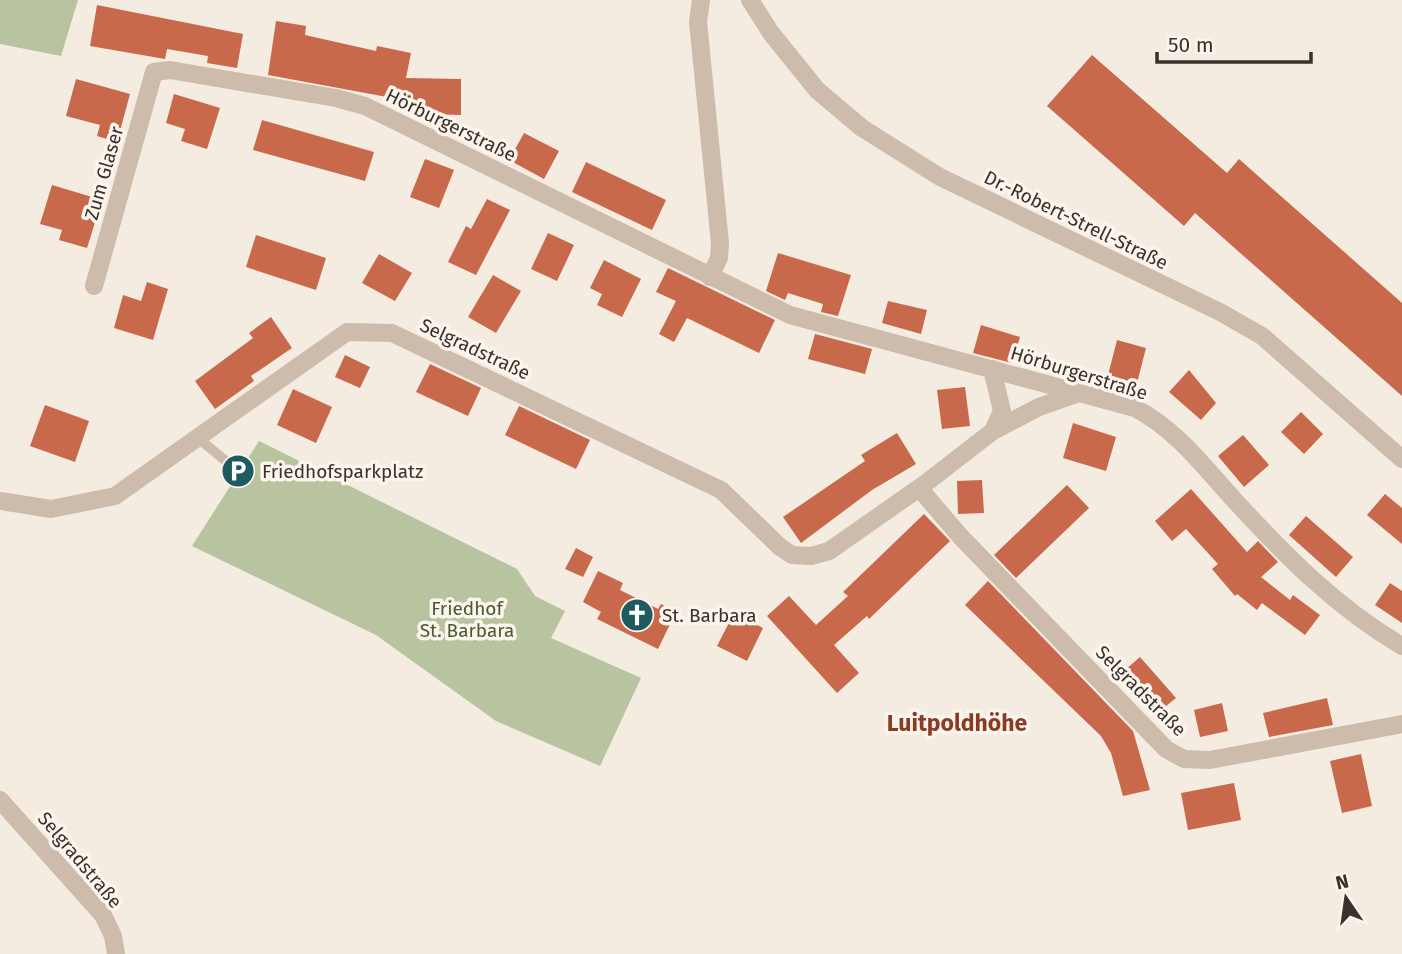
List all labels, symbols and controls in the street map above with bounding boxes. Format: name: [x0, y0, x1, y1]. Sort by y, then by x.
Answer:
scale bar: [1157, 21, 1311, 65]
text: 50 m: [1168, 32, 1214, 58]
street label: Hörburgerstraße: [382, 84, 520, 166]
street label: Zum Glaser: [80, 123, 128, 222]
street label: Dr.-Robert-Strell-Straße: [980, 165, 1172, 275]
street label: Selgradstraße: [416, 313, 534, 385]
street label: Hörburgerstraße: [1008, 341, 1150, 405]
parking icon: Friedhofsparkplatz: [219, 452, 257, 490]
place label: Friedhofsparkplatz: [262, 460, 423, 483]
church icon: St. Barbara: [618, 596, 656, 634]
park label: Friedhof St. Barbara: [420, 597, 514, 642]
place label: St. Barbara: [662, 604, 757, 627]
street label: Selgradstraße: [1091, 641, 1191, 741]
district label: Luitpoldhöhe: [887, 709, 1027, 737]
street label: Selgradstraße: [33, 807, 127, 913]
north arrow: [1311, 863, 1381, 933]
text: N: [1334, 869, 1351, 895]

